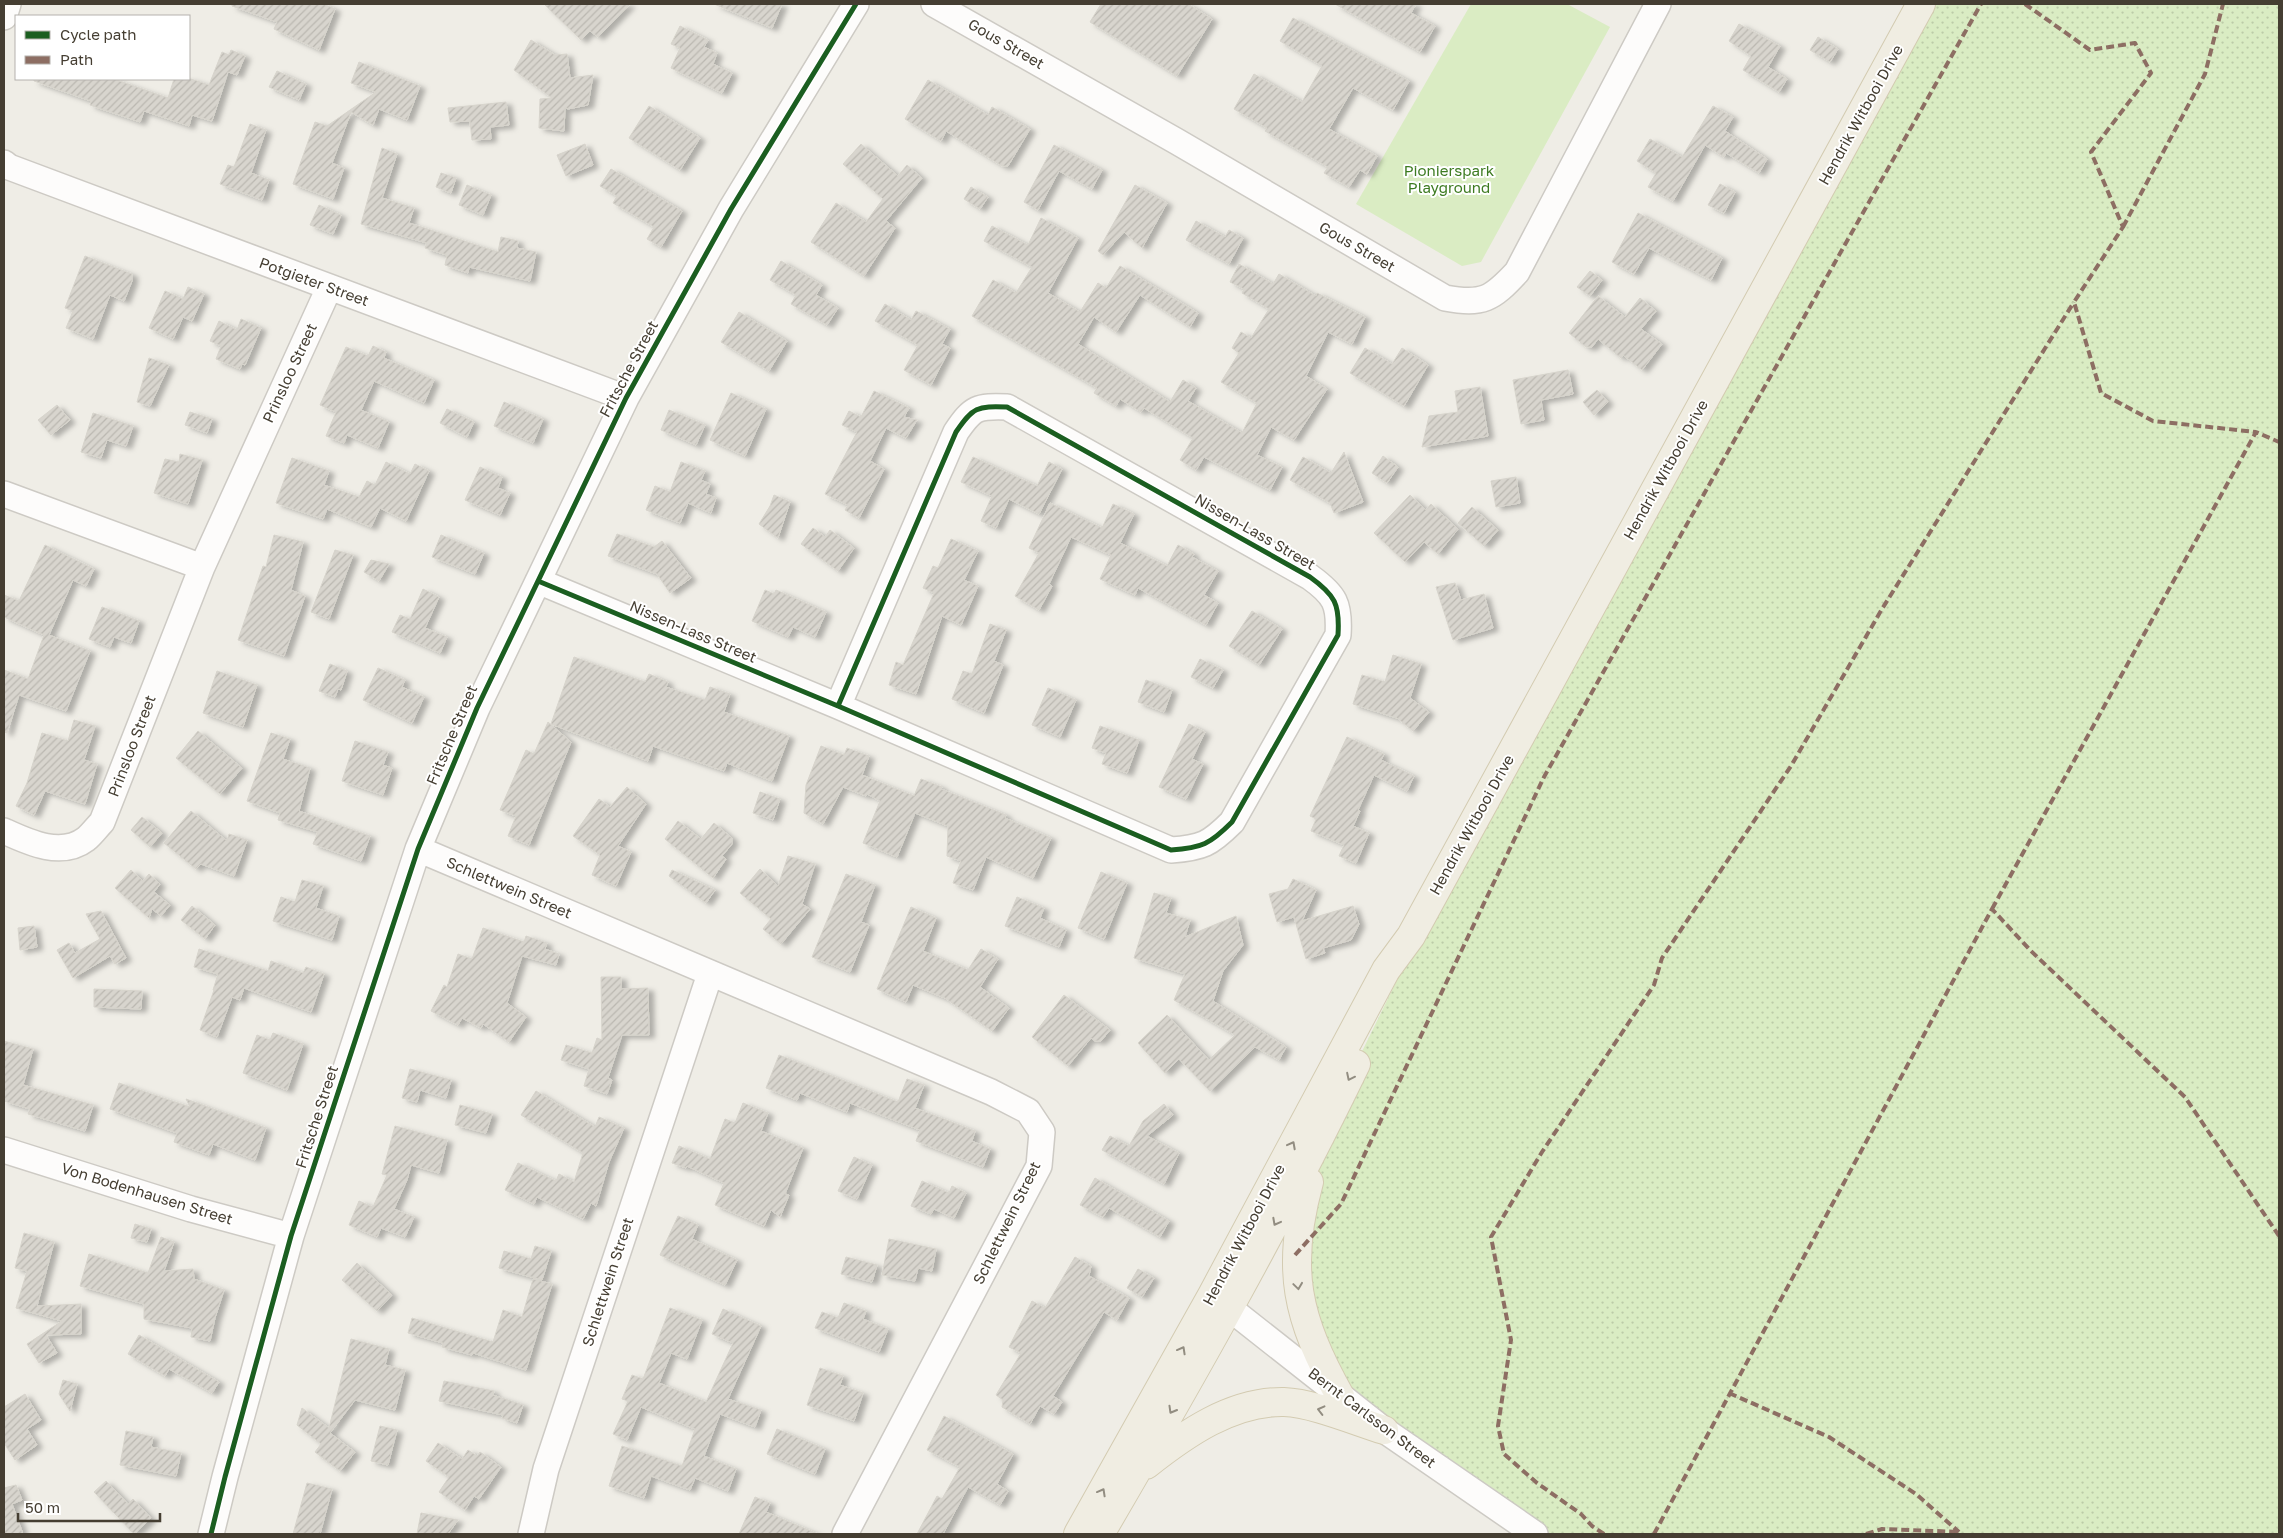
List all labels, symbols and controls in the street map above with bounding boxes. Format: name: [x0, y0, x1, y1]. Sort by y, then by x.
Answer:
street label: Gous Street: [965, 14, 1048, 72]
legend: [15, 15, 190, 80]
text: Cycle path: [60, 25, 136, 43]
street label: Hendrik Witbooi Drive: [1814, 41, 1906, 188]
text: Path: [60, 50, 93, 68]
park label: Pionierspark Playground: [1404, 161, 1495, 196]
street label: Gous Street: [1316, 217, 1399, 275]
street label: Potgieter Street: [257, 253, 372, 309]
street label: Fritsche Street: [595, 317, 661, 420]
street label: Prinsloo Street: [258, 320, 320, 425]
street label: Hendrik Witbooi Drive: [1619, 396, 1711, 543]
street label: Nissen-Lass Street: [1192, 489, 1319, 573]
street label: Nissen-Lass Street: [627, 596, 760, 666]
street label: Fritsche Street: [422, 682, 480, 787]
street label: Prinsloo Street: [103, 692, 159, 799]
street label: Hendrik Witbooi Drive: [1425, 751, 1517, 898]
street label: Schlettwein Street: [444, 853, 575, 922]
street label: Fritsche Street: [291, 1063, 341, 1170]
one-way arrow: [1346, 1072, 1356, 1081]
one-way arrow: [1286, 1142, 1296, 1151]
street label: Von Bodenhausen Street: [59, 1158, 235, 1228]
street label: Schlettwein Street: [969, 1158, 1044, 1287]
street label: Hendrik Witbooi Drive: [1198, 1161, 1288, 1308]
street label: Schlettwein Street: [578, 1215, 636, 1348]
one-way arrow: [1272, 1216, 1282, 1225]
one-way arrow: [1292, 1282, 1303, 1290]
one-way arrow: [1175, 1346, 1185, 1355]
street label: Bernt Carlsson Street: [1305, 1363, 1440, 1471]
one-way arrow: [1168, 1405, 1178, 1414]
one-way arrow: [1317, 1406, 1325, 1416]
one-way arrow: [1096, 1488, 1106, 1497]
scale bar: [18, 1490, 160, 1522]
text: 50 m: [25, 1498, 60, 1516]

